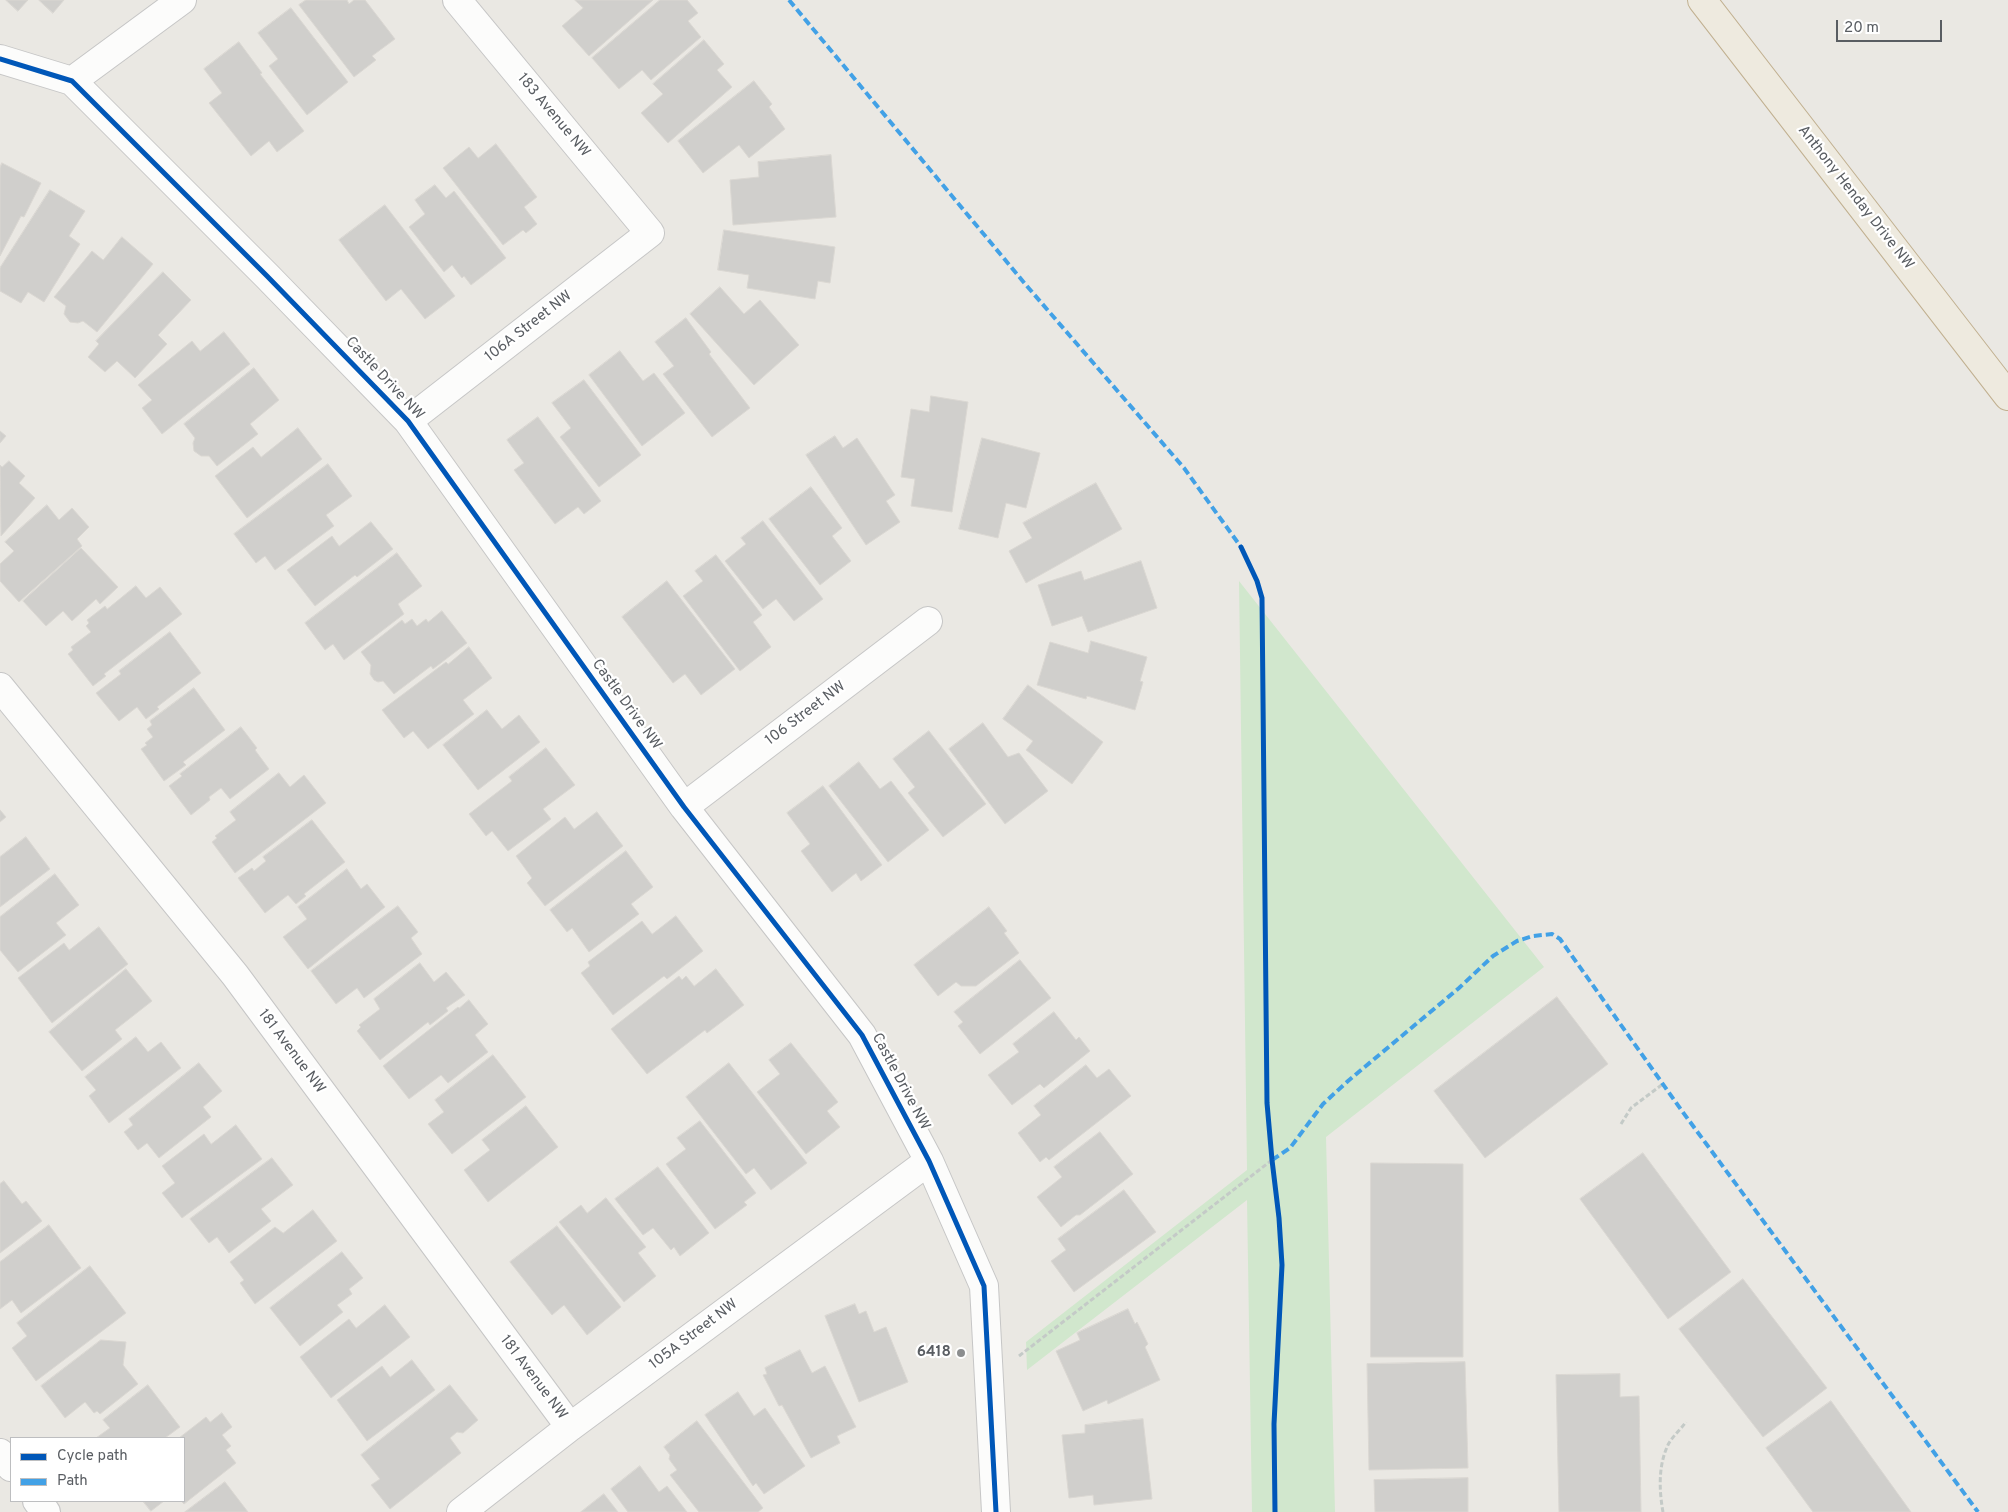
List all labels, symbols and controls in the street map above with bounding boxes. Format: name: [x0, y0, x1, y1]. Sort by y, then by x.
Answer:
scale bar: [1838, 10, 1944, 42]
text: 20 m: [1844, 19, 1879, 38]
street label: 183 Avenue NW: [513, 70, 593, 162]
street label: Anthony Henday Drive NW: [1793, 122, 1917, 274]
street label: 106A Street NW: [482, 287, 576, 367]
street label: Castle Drive NW: [341, 334, 427, 424]
street label: Castle Drive NW: [587, 656, 665, 754]
street label: 106 Street NW: [762, 678, 850, 750]
street label: 181 Avenue NW: [254, 1006, 328, 1098]
street label: Castle Drive NW: [867, 1030, 933, 1134]
street label: 105A Street NW: [646, 1296, 742, 1374]
street label: 181 Avenue NW: [496, 1332, 570, 1424]
place label: 6418: [917, 1344, 951, 1362]
marker: 6418: [955, 1347, 967, 1359]
legend: [10, 1437, 185, 1502]
text: Cycle path: [57, 1447, 128, 1466]
text: Path: [57, 1472, 88, 1491]

